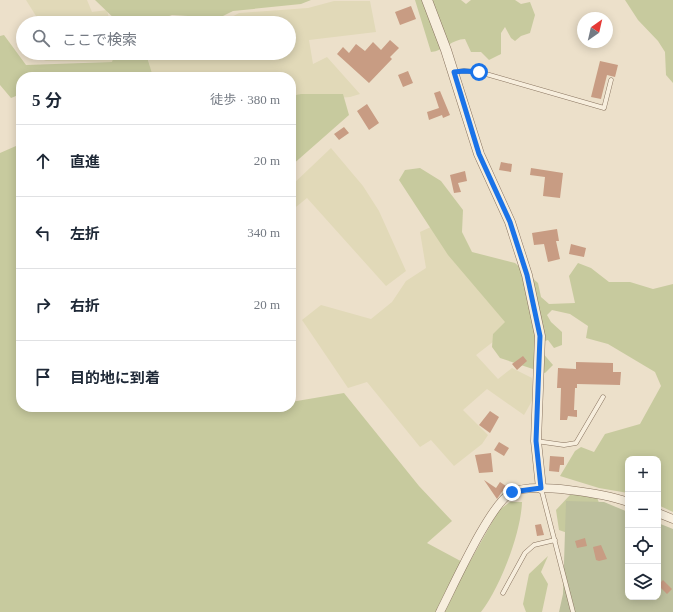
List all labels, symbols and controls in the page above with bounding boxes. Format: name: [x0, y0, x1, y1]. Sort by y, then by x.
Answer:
north arrow: [577, 12, 613, 48]
search box: [16, 16, 296, 60]
icon: search: [30, 27, 52, 49]
text: ここで検索: [62, 32, 137, 48]
route start: [470, 63, 488, 81]
text: 5 分: [32, 91, 62, 110]
text: 徒歩 · 380 m: [210, 92, 280, 107]
icon: ahead: [32, 150, 54, 172]
text: 20 m: [254, 153, 280, 168]
text: 直進: [70, 154, 100, 170]
icon: left: [32, 222, 54, 244]
text: 340 m: [247, 225, 280, 240]
text: 左折: [70, 226, 100, 242]
icon: right: [32, 294, 54, 316]
text: 20 m: [254, 297, 280, 312]
text: 右折: [70, 298, 100, 314]
icon: arrive: [32, 366, 54, 388]
text: 目的地に到着: [70, 370, 160, 386]
map controls: [625, 456, 661, 600]
button: +: [625, 456, 661, 492]
route end: [503, 483, 521, 501]
button: −: [625, 492, 661, 528]
button: locate: [625, 528, 661, 564]
button: layers: [625, 564, 661, 600]

